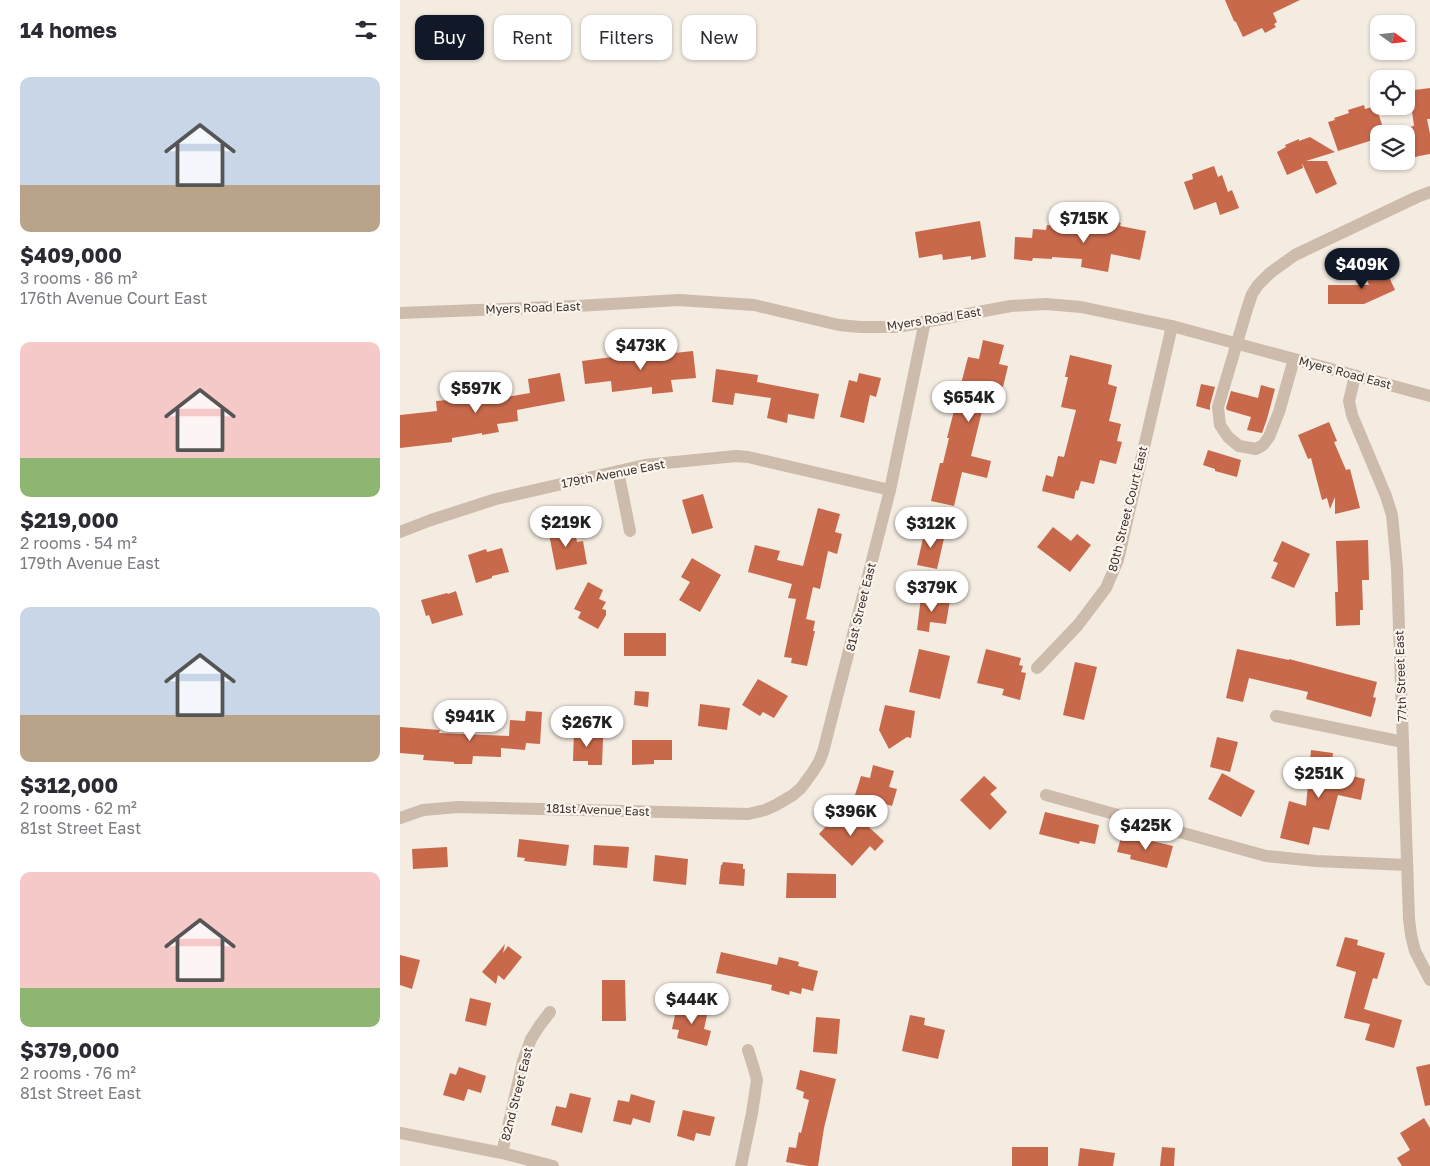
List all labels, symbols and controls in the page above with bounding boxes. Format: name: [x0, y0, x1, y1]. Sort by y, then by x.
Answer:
chip: Buy: [415, 15, 484, 60]
chip: Rent: [494, 15, 571, 60]
chip: Filters: [581, 15, 672, 60]
chip: New: [682, 15, 756, 60]
north arrow: [1370, 15, 1415, 60]
map controls: [1370, 15, 1415, 170]
icon: filters: [352, 16, 380, 44]
text: 14 homes: [20, 17, 117, 43]
button: locate: [1370, 70, 1415, 115]
icon: home: [155, 110, 245, 200]
button: layers: [1370, 125, 1415, 170]
pin: $715K: [1049, 202, 1119, 244]
text: $715K: [1059, 208, 1109, 228]
text: $409,000: [20, 242, 122, 268]
pin: $409K: [1327, 248, 1397, 290]
text: $409K: [1336, 254, 1388, 274]
text: 3 rooms · 86 m²: [20, 268, 137, 288]
text: 176th Avenue Court East: [20, 288, 207, 308]
street label: Myers Road East: [485, 298, 581, 317]
street label: Myers Road East: [886, 304, 982, 333]
pin: $473K: [606, 328, 676, 371]
text: $473K: [616, 335, 666, 355]
street label: Myers Road East: [1297, 353, 1393, 392]
pin: $597K: [441, 372, 511, 414]
icon: home: [155, 375, 245, 465]
text: $597K: [451, 378, 501, 398]
pin: $654K: [934, 380, 1004, 423]
text: $654K: [943, 387, 995, 407]
street label: 80th Street Court East: [1105, 444, 1150, 573]
street label: 179th Avenue East: [560, 456, 666, 491]
pin: $219K: [531, 506, 601, 548]
pin: $312K: [896, 506, 966, 549]
text: $219,000: [20, 507, 119, 533]
text: $219K: [541, 512, 591, 532]
text: $312K: [906, 513, 956, 533]
text: 2 rooms · 54 m²: [20, 533, 137, 553]
text: 179th Avenue East: [20, 553, 160, 573]
street label: 81st Street East: [842, 561, 879, 653]
pin: $379K: [897, 570, 967, 613]
text: $379K: [907, 577, 957, 597]
street label: 77th Street East: [1391, 630, 1410, 722]
icon: home: [155, 640, 245, 730]
pin: $941K: [435, 700, 505, 742]
text: $941K: [445, 706, 495, 726]
pin: $267K: [552, 706, 622, 748]
text: $267K: [562, 712, 612, 732]
pin: $251K: [1284, 756, 1354, 799]
text: $251K: [1294, 763, 1344, 783]
text: $312,000: [20, 772, 118, 798]
pin: $396K: [816, 794, 886, 837]
text: 2 rooms · 62 m²: [20, 798, 137, 818]
street label: 181st Avenue East: [546, 800, 650, 819]
text: $396K: [825, 801, 877, 821]
pin: $425K: [1111, 808, 1181, 851]
text: $425K: [1120, 815, 1172, 835]
text: 81st Street East: [20, 818, 141, 838]
icon: home: [155, 905, 245, 995]
pin: $444K: [657, 982, 727, 1025]
text: $444K: [666, 989, 718, 1009]
text: $379,000: [20, 1037, 119, 1063]
street label: 82nd Street East: [498, 1045, 535, 1142]
text: 2 rooms · 76 m²: [20, 1063, 136, 1083]
text: 81st Street East: [20, 1083, 141, 1103]

